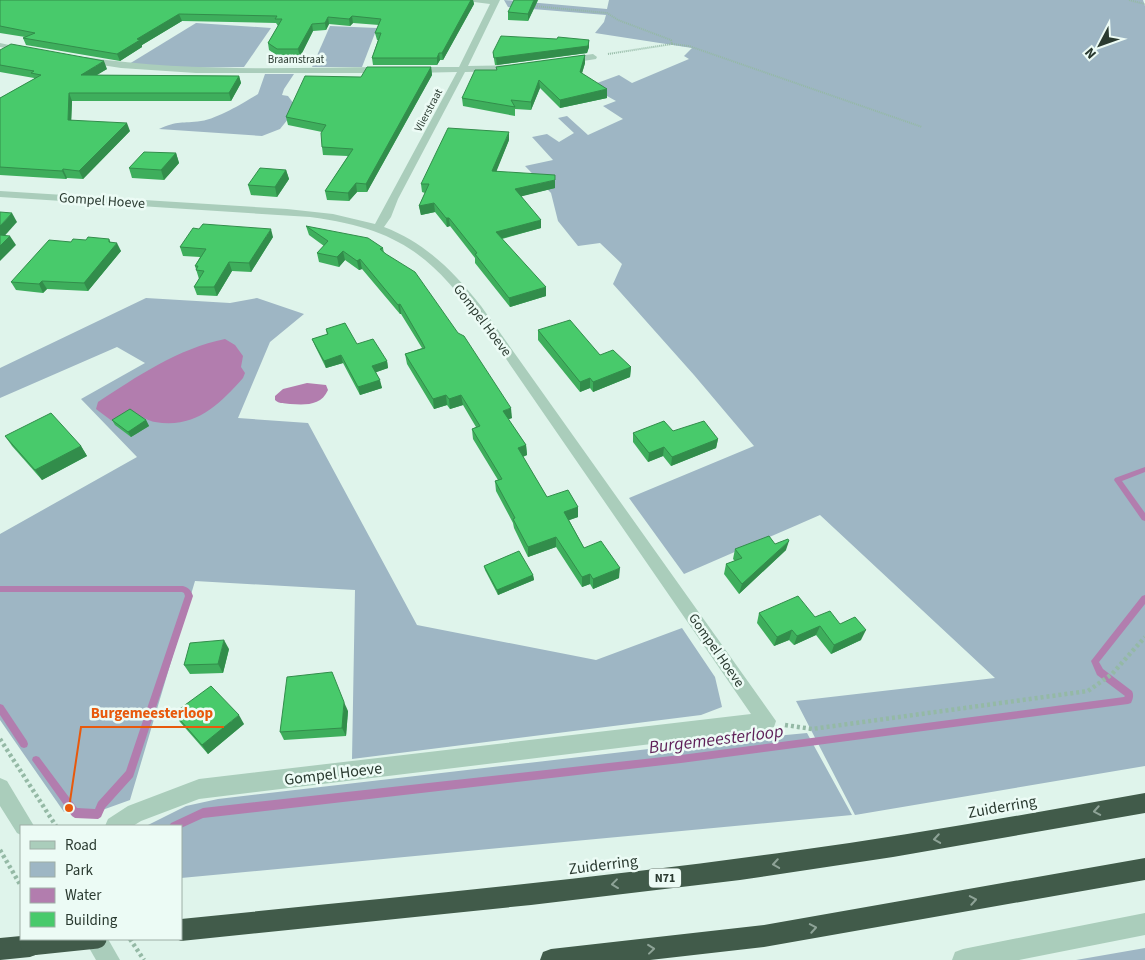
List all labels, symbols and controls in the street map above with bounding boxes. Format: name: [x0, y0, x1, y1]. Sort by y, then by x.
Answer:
north arrow: [1075, 20, 1125, 70]
text: N: [1080, 43, 1102, 63]
street label: Braamstraat: [268, 52, 325, 67]
street label: Vlierstraat: [411, 86, 446, 134]
street label: Gompel Hoeve: [58, 188, 146, 214]
street label: Gompel Hoeve: [448, 280, 516, 361]
street label: Gompel Hoeve: [683, 610, 749, 692]
callout: Burgemeesterloop: [81, 697, 224, 727]
text: Burgemeesterloop: [91, 703, 214, 724]
water label: Burgemeesterloop: [647, 719, 785, 760]
street label: Gompel Hoeve: [283, 757, 383, 791]
street label: Zuiderring: [966, 790, 1038, 824]
one-way arrow: [1093, 806, 1101, 816]
legend: [20, 825, 182, 940]
one-way arrow: [933, 833, 941, 843]
text: Road: [65, 835, 97, 856]
street label: Zuiderring: [567, 850, 639, 880]
one-way arrow: [772, 858, 781, 868]
text: Park: [65, 860, 94, 881]
road number: N71: [649, 868, 681, 888]
one-way arrow: [611, 878, 619, 889]
text: Water: [65, 885, 102, 906]
one-way arrow: [968, 896, 977, 906]
text: Building: [65, 910, 118, 931]
one-way arrow: [808, 923, 817, 933]
one-way arrow: [648, 944, 656, 955]

